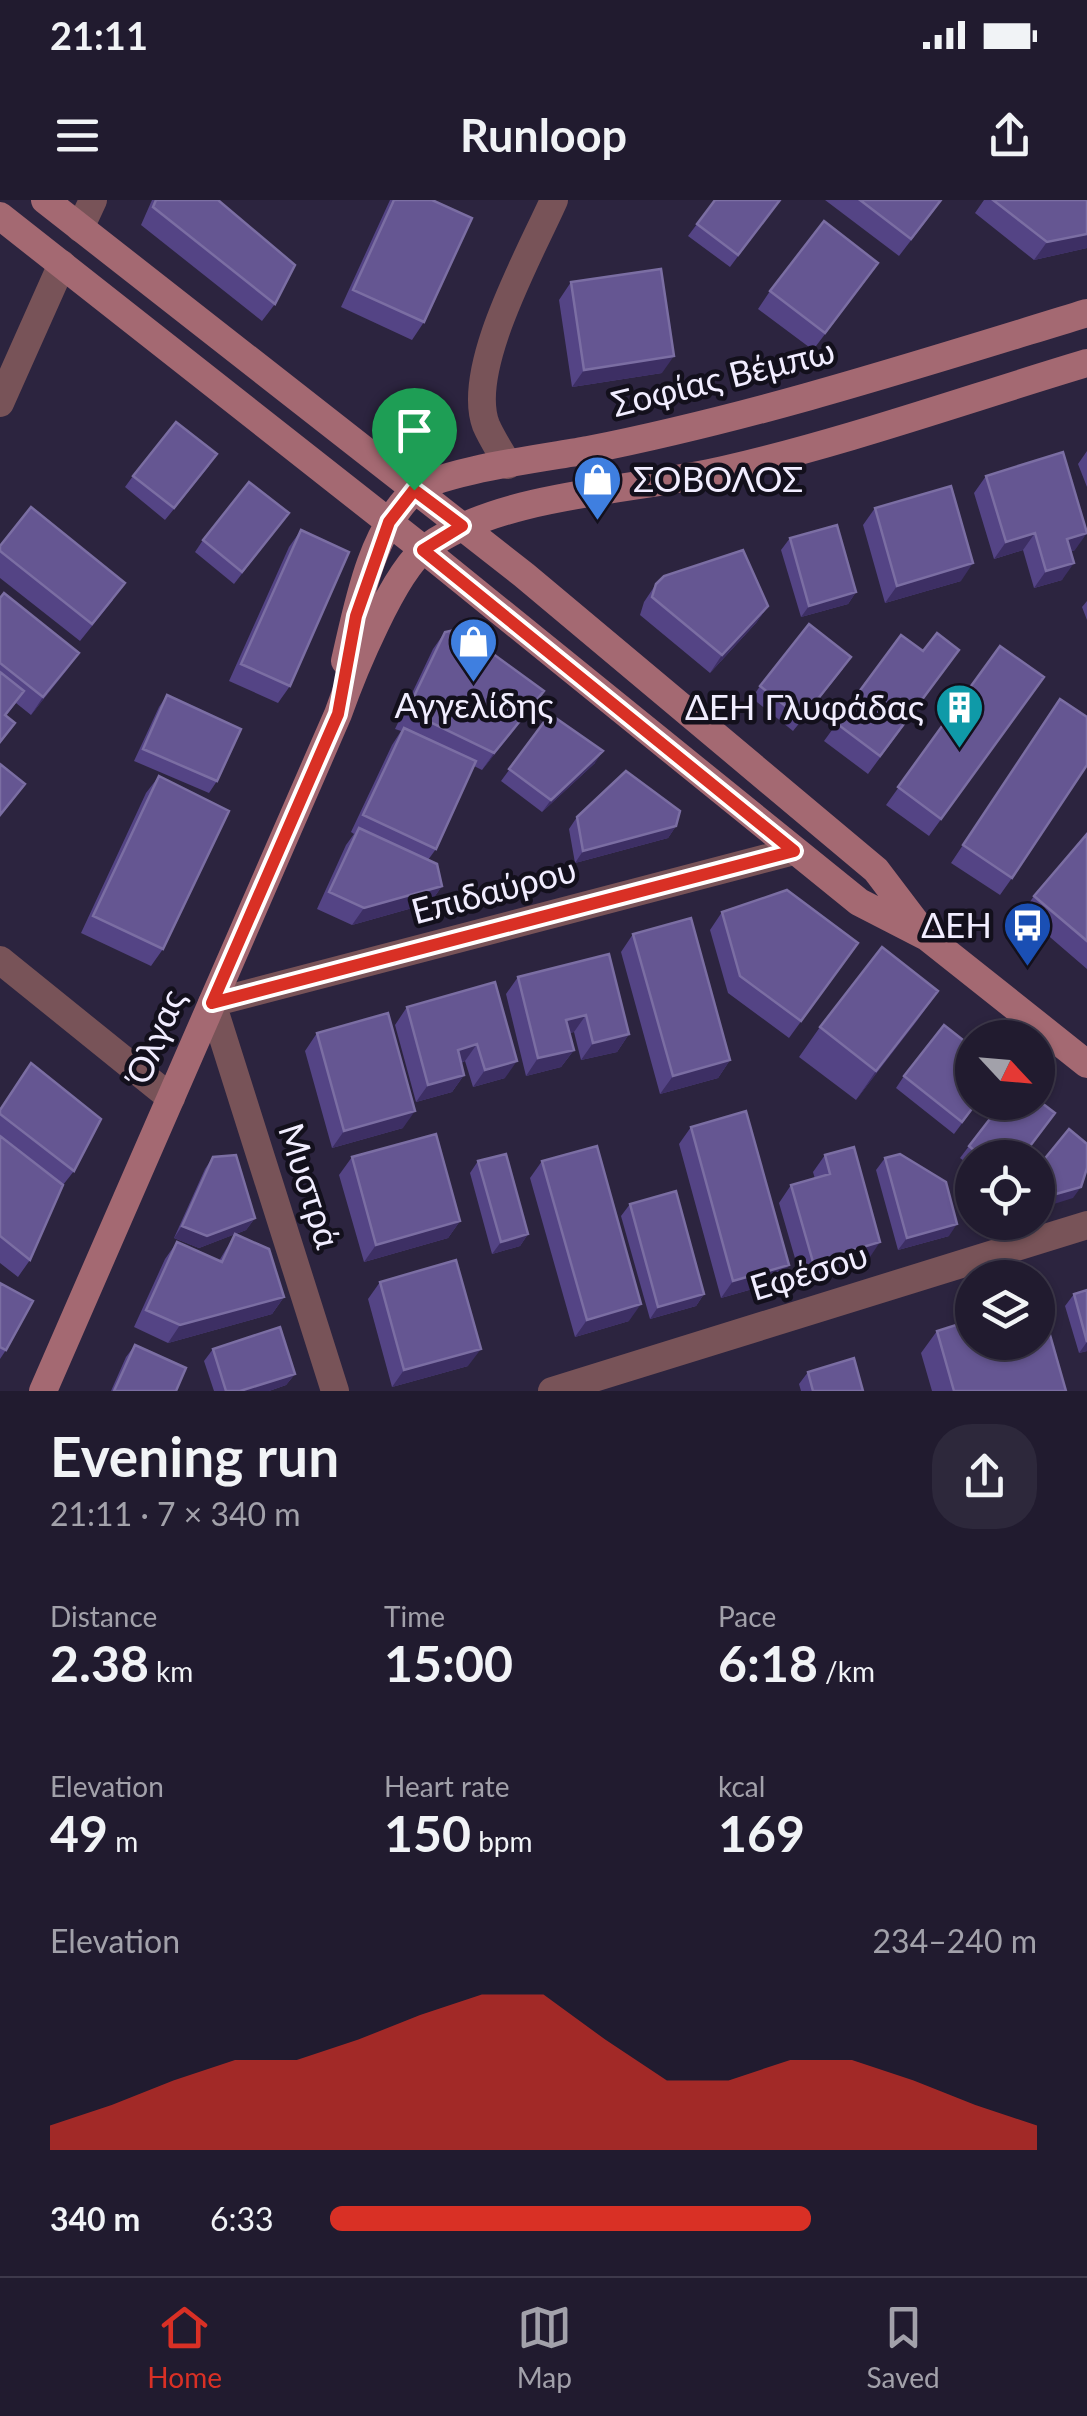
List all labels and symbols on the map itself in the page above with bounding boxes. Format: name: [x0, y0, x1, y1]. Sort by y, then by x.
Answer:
street label: Σοφίας Βέμπω: [607, 328, 838, 424]
pin: [372, 388, 457, 491]
shop icon: ΣΟΒΟΛΟΣ: [572, 454, 624, 522]
place label: ΣΟΒΟΛΟΣ: [633, 457, 803, 499]
shop icon: Αγγελίδης: [448, 616, 500, 684]
building icon: ΔΕΗ Γλυφάδας: [933, 682, 985, 750]
place label: Αγγελίδης: [394, 683, 554, 725]
place label: ΔΕΗ Γλυφάδας: [685, 685, 924, 727]
street label: Επιδαύρου: [406, 847, 581, 931]
bus stop icon: ΔΕΗ: [1001, 900, 1053, 968]
place label: ΔΕΗ: [921, 903, 992, 945]
street label: Όλγας: [114, 983, 193, 1093]
north arrow: [955, 1020, 1055, 1120]
street label: Μυστρά: [271, 1118, 351, 1253]
street label: Εφέσου: [745, 1232, 872, 1308]

